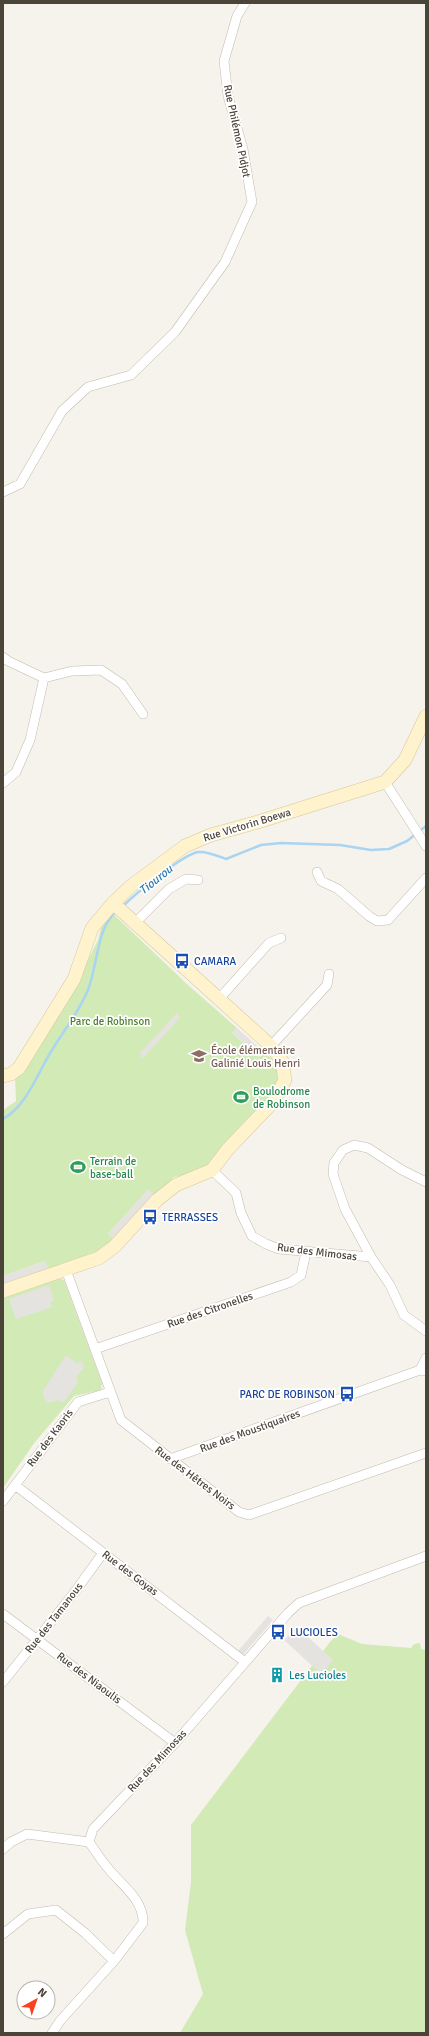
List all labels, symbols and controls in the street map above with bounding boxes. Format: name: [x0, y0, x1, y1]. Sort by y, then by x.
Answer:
street label: Rue Philémon Pidjot: [221, 83, 253, 179]
street label: Rue Victorin Boewa: [202, 805, 293, 845]
water label: Tiourou: [136, 861, 177, 898]
bus stop icon: CAMARA: [173, 952, 191, 970]
place label: CAMARA: [194, 955, 237, 968]
park label: Parc de Robinson: [70, 1015, 150, 1028]
place label: École élémentaire Galinié Louis Henri: [211, 1043, 300, 1070]
school or university icon: École élémentaire Galinié Louis Henri: [190, 1047, 208, 1065]
place label: Boulodrome de Robinson: [253, 1085, 310, 1111]
sports icon: Boulodrome de Robinson: [232, 1088, 250, 1106]
place label: Terrain de base-ball: [90, 1155, 136, 1181]
sports icon: Terrain de base-ball: [69, 1158, 87, 1176]
bus stop icon: TERRASSES: [141, 1208, 159, 1226]
place label: TERRASSES: [162, 1211, 218, 1224]
street label: Rue des Mimosas: [276, 1241, 358, 1263]
street label: Rue des Citronelles: [165, 1289, 255, 1331]
bus stop icon: PARC DE ROBINSON: [338, 1385, 356, 1403]
place label: PARC DE ROBINSON: [240, 1388, 335, 1401]
street label: Rue des Kaoris: [24, 1407, 76, 1469]
street label: Rue des Moustiquaires: [198, 1407, 302, 1455]
street label: Rue des Hêtres Noirs: [152, 1444, 238, 1513]
street label: Rue des Goyas: [99, 1548, 161, 1598]
street label: Rue des Tamanous: [22, 1580, 86, 1656]
bus stop icon: LUCIOLES: [269, 1623, 287, 1641]
place label: LUCIOLES: [290, 1626, 338, 1639]
street label: Rue des Niaoulis: [54, 1649, 124, 1707]
building icon: Les Lucioles: [268, 1666, 286, 1684]
place label: Les Lucioles: [289, 1669, 346, 1682]
street label: Rue des Mimosas: [125, 1727, 189, 1795]
north arrow: [16, 1980, 56, 2020]
text: N: [35, 1985, 49, 2000]

